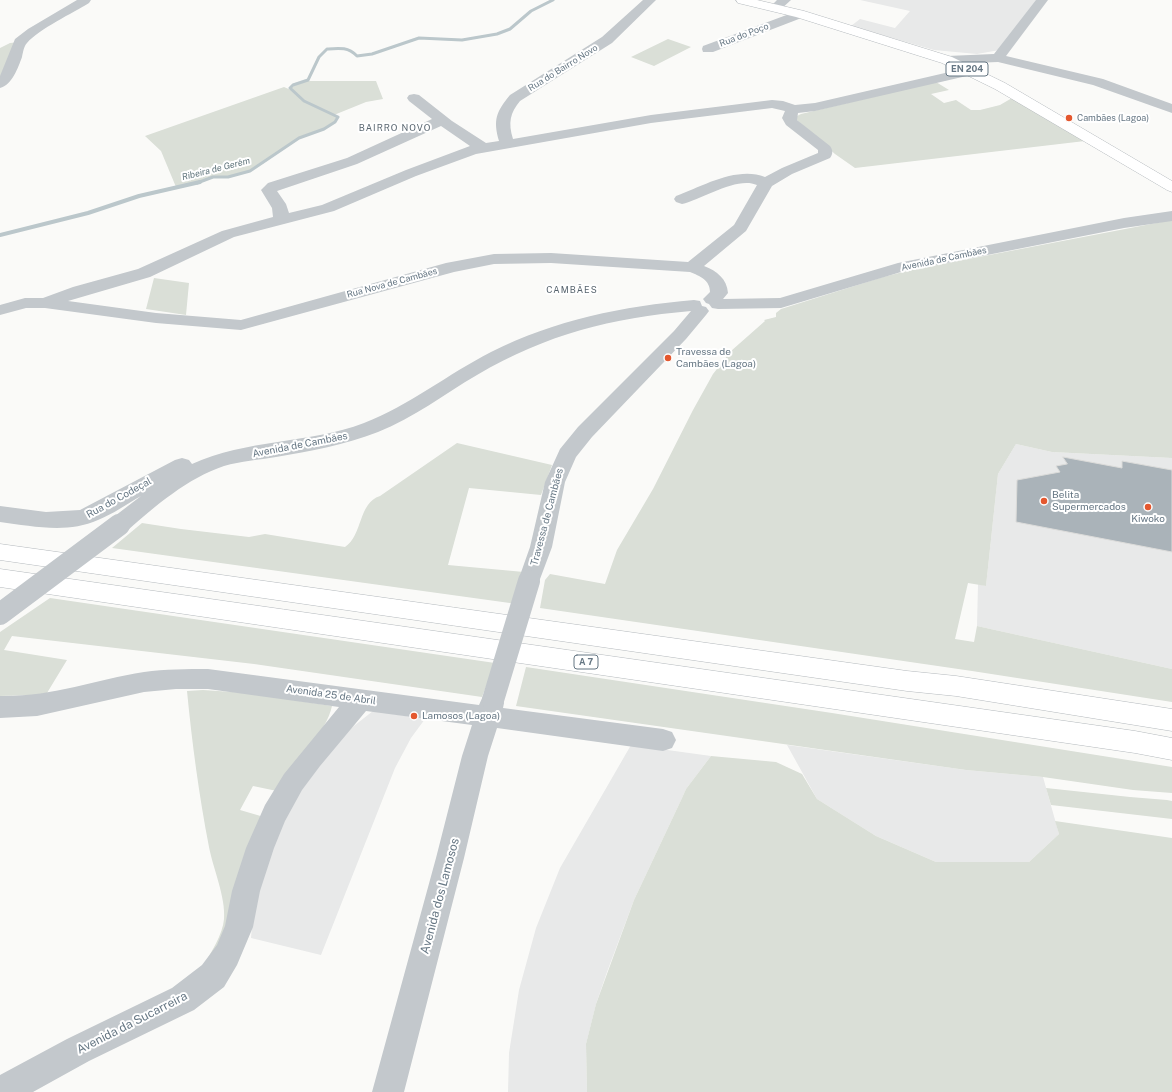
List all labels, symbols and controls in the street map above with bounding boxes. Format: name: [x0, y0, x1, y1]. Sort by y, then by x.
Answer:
street label: Rua do Poço: [718, 21, 770, 49]
street label: Rua do Bairro Novo: [526, 42, 600, 94]
road number: EN 204: [946, 62, 988, 76]
marker: Cambães (Lagoa): [1064, 113, 1074, 123]
place label: Cambães (Lagoa): [1077, 113, 1149, 123]
district label: BAIRRO NOVO: [359, 123, 431, 133]
water label: Ribeira de Gerêm: [181, 155, 251, 183]
street label: Avenida de Cambães: [900, 245, 988, 273]
street label: Rua Nova de Cambães: [346, 266, 438, 300]
district label: CAMBÃES: [546, 285, 598, 295]
place label: Travessa de Cambães (Lagoa): [676, 346, 756, 370]
marker: Travessa de Cambães (Lagoa): [663, 353, 673, 363]
street label: Avenida de Cambães: [252, 430, 348, 460]
street label: Travessa de Cambães: [528, 467, 566, 567]
street label: Rua do Codeçal: [84, 475, 154, 521]
place label: Belita Supermercados: [1052, 489, 1126, 512]
marker: Belita Supermercados: [1039, 496, 1049, 506]
marker: Kiwoko: [1143, 502, 1153, 512]
place label: Kiwoko: [1131, 513, 1165, 525]
road number: A 7: [574, 655, 598, 669]
street label: Avenida 25 de Abril: [285, 683, 377, 707]
place label: Lamosos (Lagoa): [422, 710, 500, 722]
marker: Lamosos (Lagoa): [409, 711, 419, 721]
street label: Avenida dos Lamosos: [418, 836, 462, 956]
street label: Avenida da Sucarreira: [74, 989, 190, 1057]

